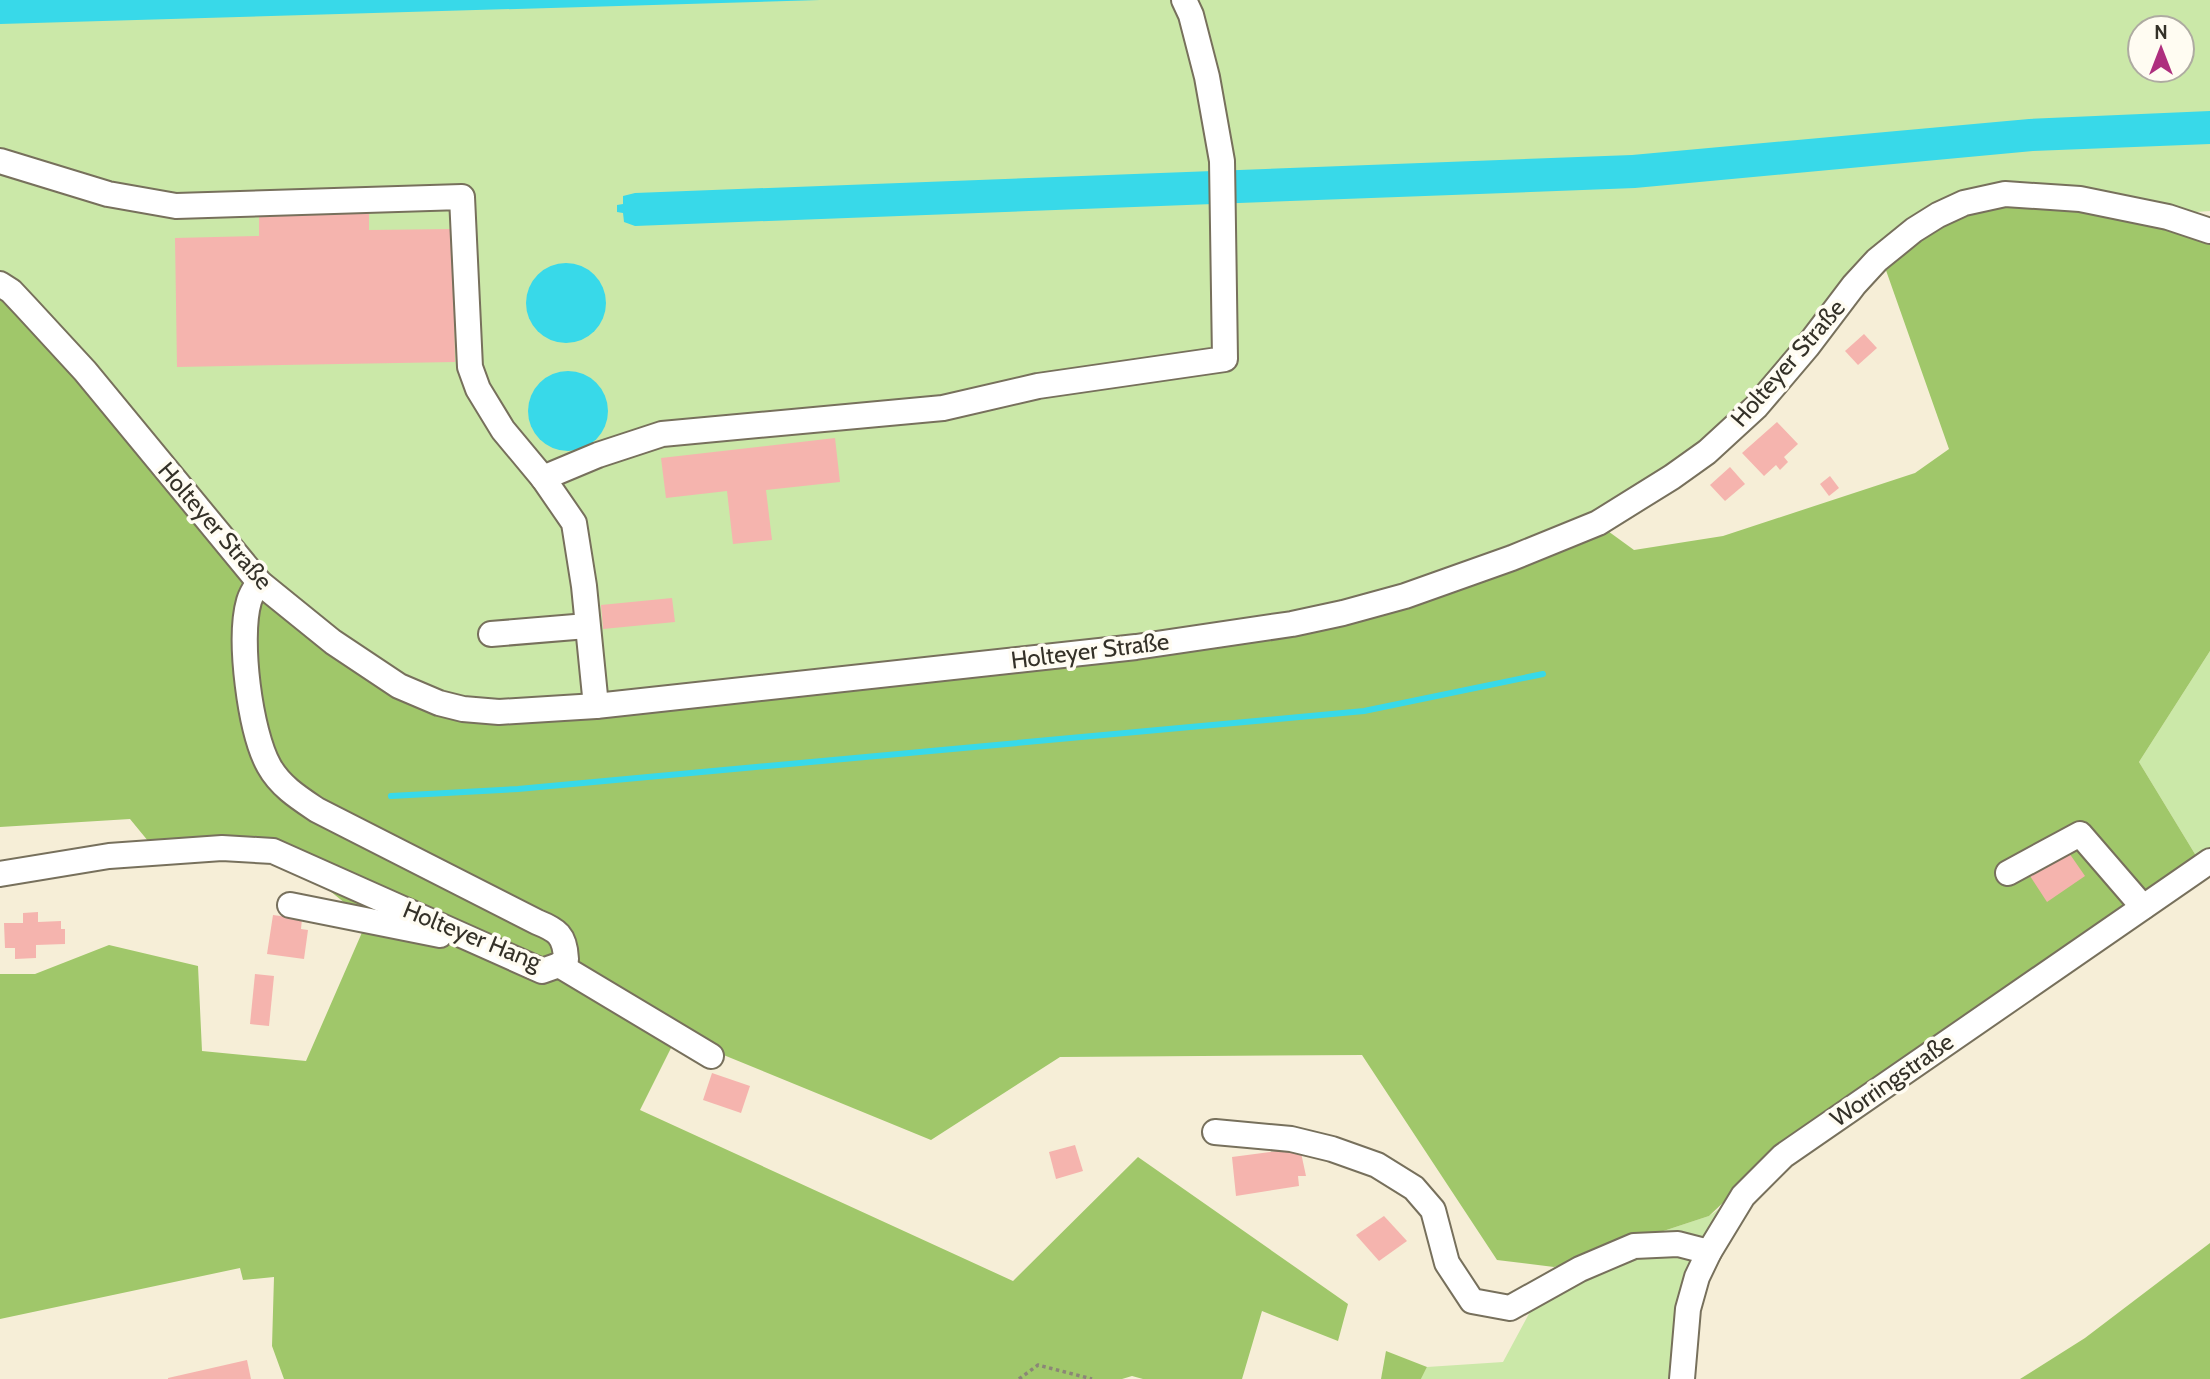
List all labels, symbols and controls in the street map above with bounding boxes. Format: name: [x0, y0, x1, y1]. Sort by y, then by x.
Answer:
north arrow: [2126, 14, 2196, 84]
text: N: [2154, 21, 2168, 44]
street label: Holteyer Straße: [1724, 293, 1851, 432]
street label: Holteyer Straße: [152, 456, 279, 595]
street label: Holteyer Straße: [1009, 626, 1171, 675]
street label: Holteyer Hang: [399, 895, 546, 977]
street label: Worringstraße: [1825, 1027, 1959, 1133]

